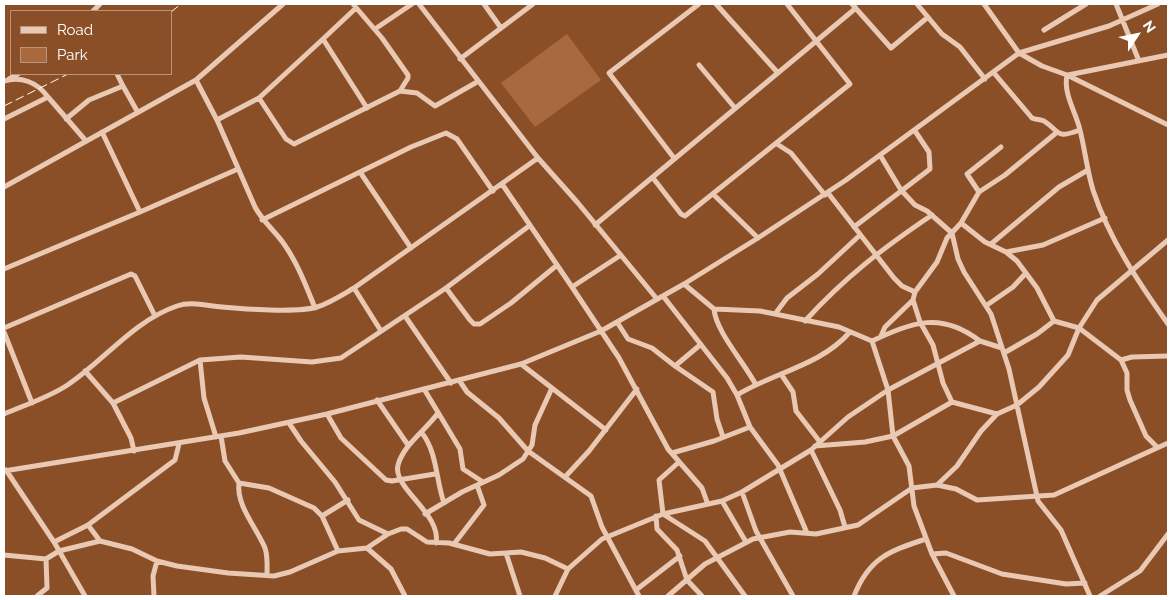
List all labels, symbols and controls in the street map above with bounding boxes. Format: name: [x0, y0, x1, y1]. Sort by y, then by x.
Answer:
legend: [10, 10, 172, 75]
north arrow: [1112, 10, 1162, 60]
text: N: [1140, 18, 1159, 36]
text: Road: [57, 21, 93, 39]
text: Park: [57, 46, 88, 64]

